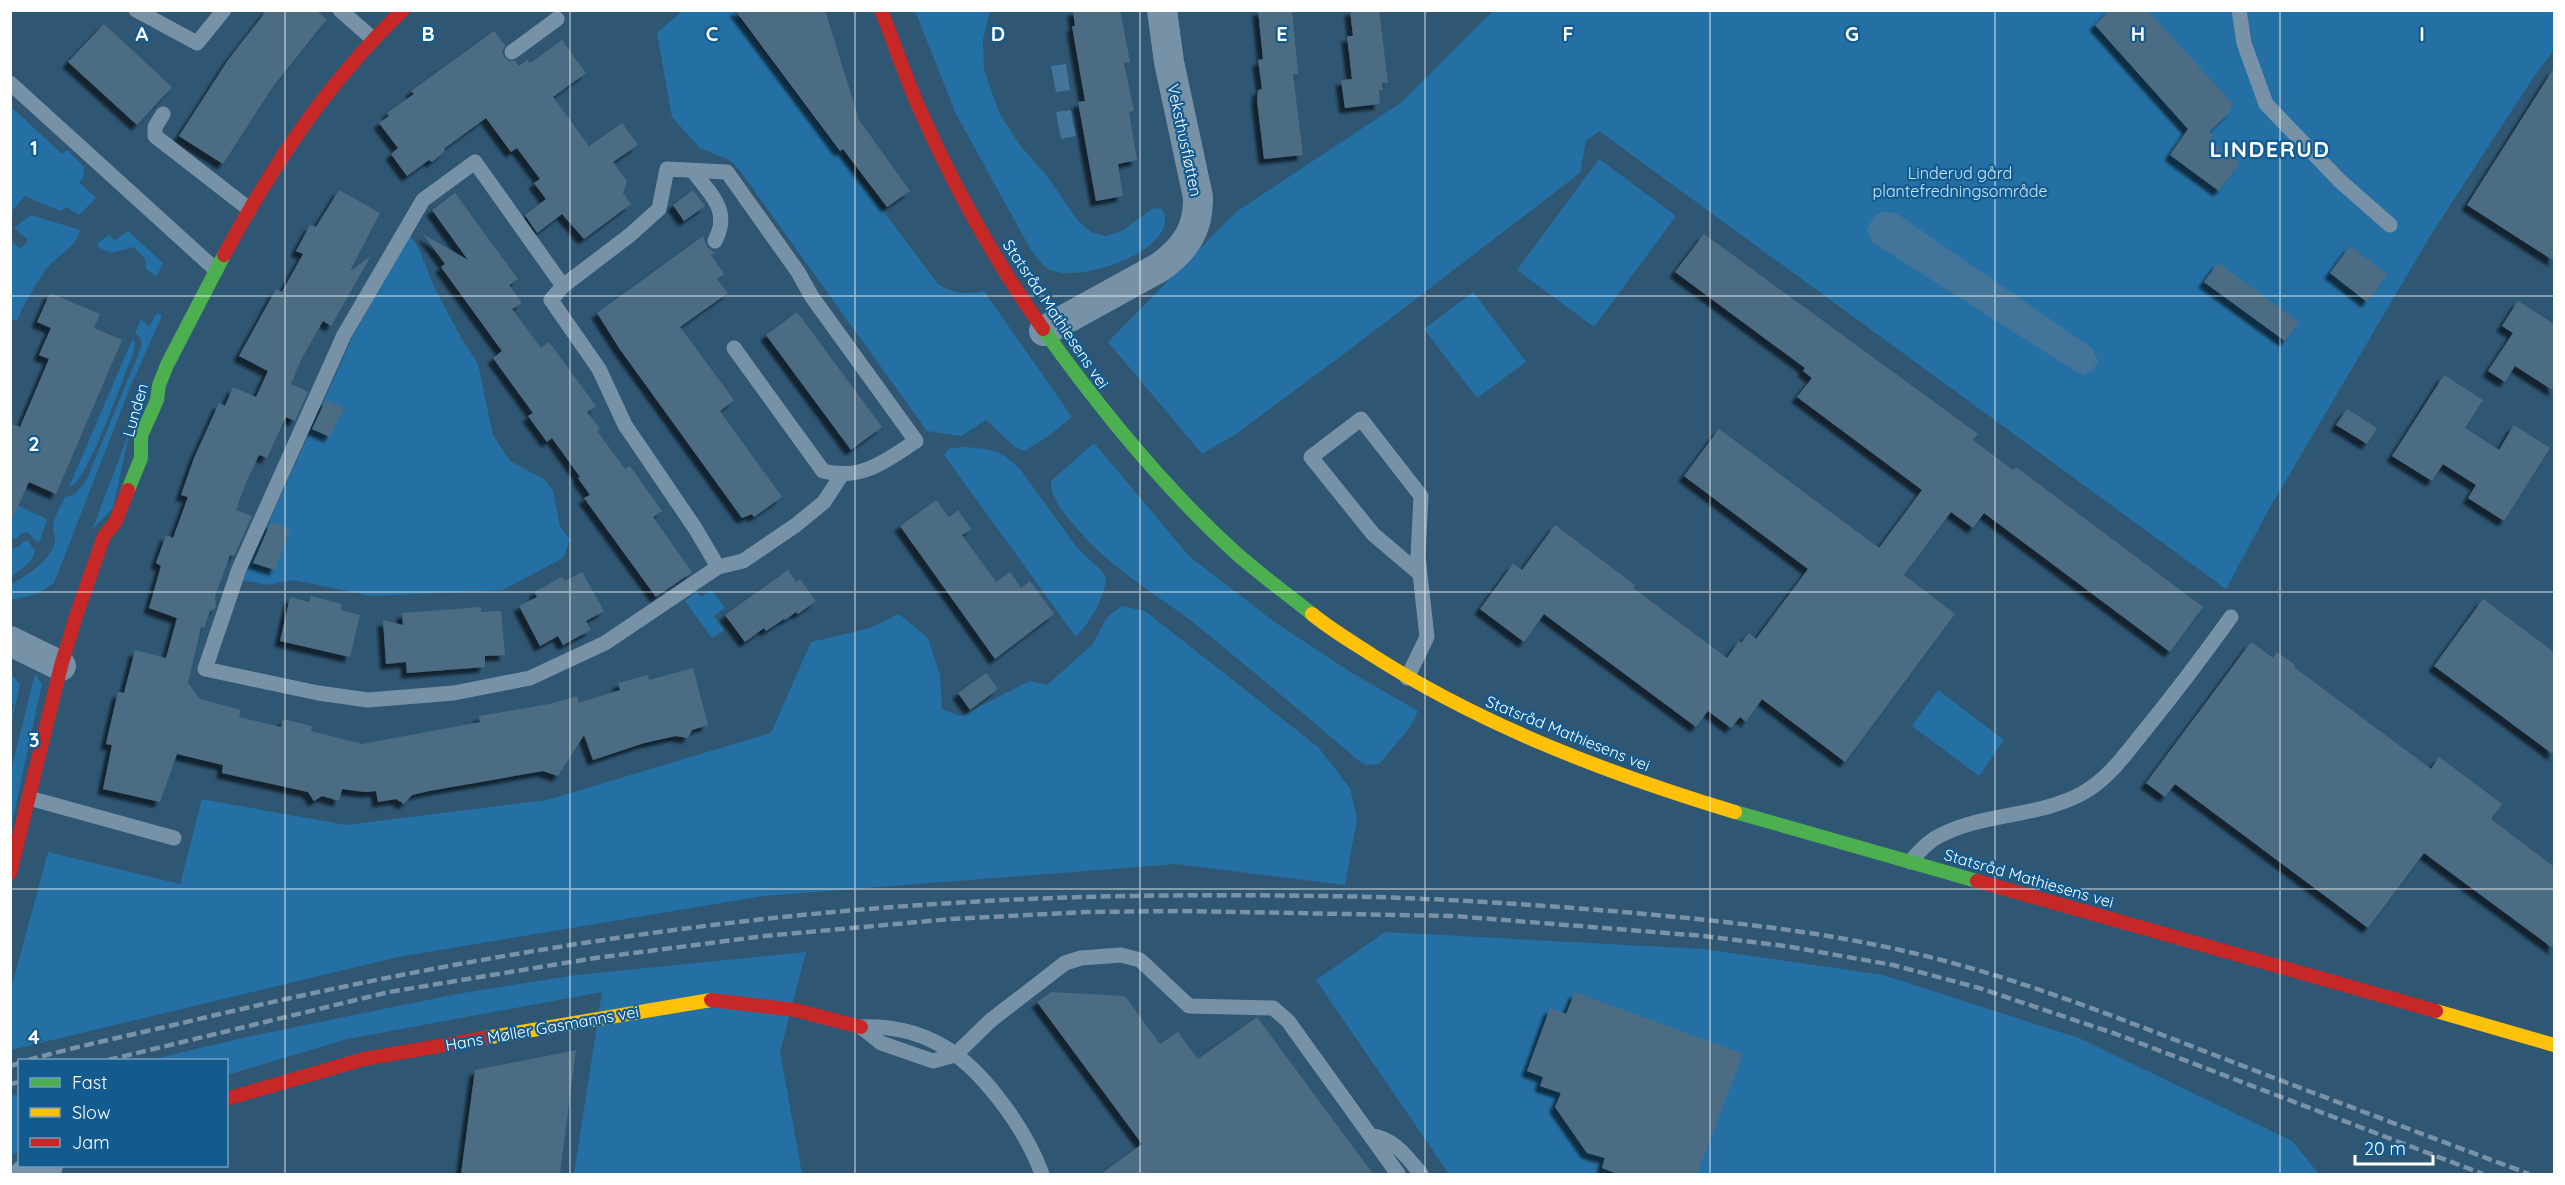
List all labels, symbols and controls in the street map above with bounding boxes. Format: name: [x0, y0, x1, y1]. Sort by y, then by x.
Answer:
text: A: [136, 21, 149, 46]
text: B: [421, 21, 435, 46]
text: C: [706, 21, 719, 46]
text: D: [991, 21, 1005, 46]
text: E: [1276, 21, 1288, 46]
text: F: [1562, 21, 1574, 46]
text: G: [1845, 21, 1859, 46]
text: H: [2131, 21, 2145, 46]
text: I: [2419, 21, 2425, 46]
street label: Veksthusfløtten: [1163, 82, 1207, 198]
text: 1: [30, 135, 38, 160]
district label: LINDERUD: [2209, 135, 2331, 163]
park label: Linderud gård plantefredningsområde: [1873, 163, 2047, 201]
street label: Statsråd Mathiesens vei: [999, 236, 1113, 392]
street label: Lunden: [118, 381, 152, 439]
text: 2: [28, 431, 40, 456]
street label: Statsråd Mathiesens vei: [1483, 691, 1653, 775]
text: 3: [29, 727, 39, 752]
street label: Statsråd Mathiesens vei: [1942, 844, 2116, 912]
street label: Hans Møller Gasmanns vei: [444, 1001, 640, 1055]
text: 4: [28, 1024, 40, 1049]
legend: [18, 1059, 228, 1167]
text: Fast: [72, 1071, 107, 1094]
text: Slow: [72, 1101, 110, 1124]
scale bar: [2355, 1128, 2433, 1166]
text: Jam: [72, 1131, 110, 1154]
text: 20 m: [2364, 1137, 2406, 1160]

